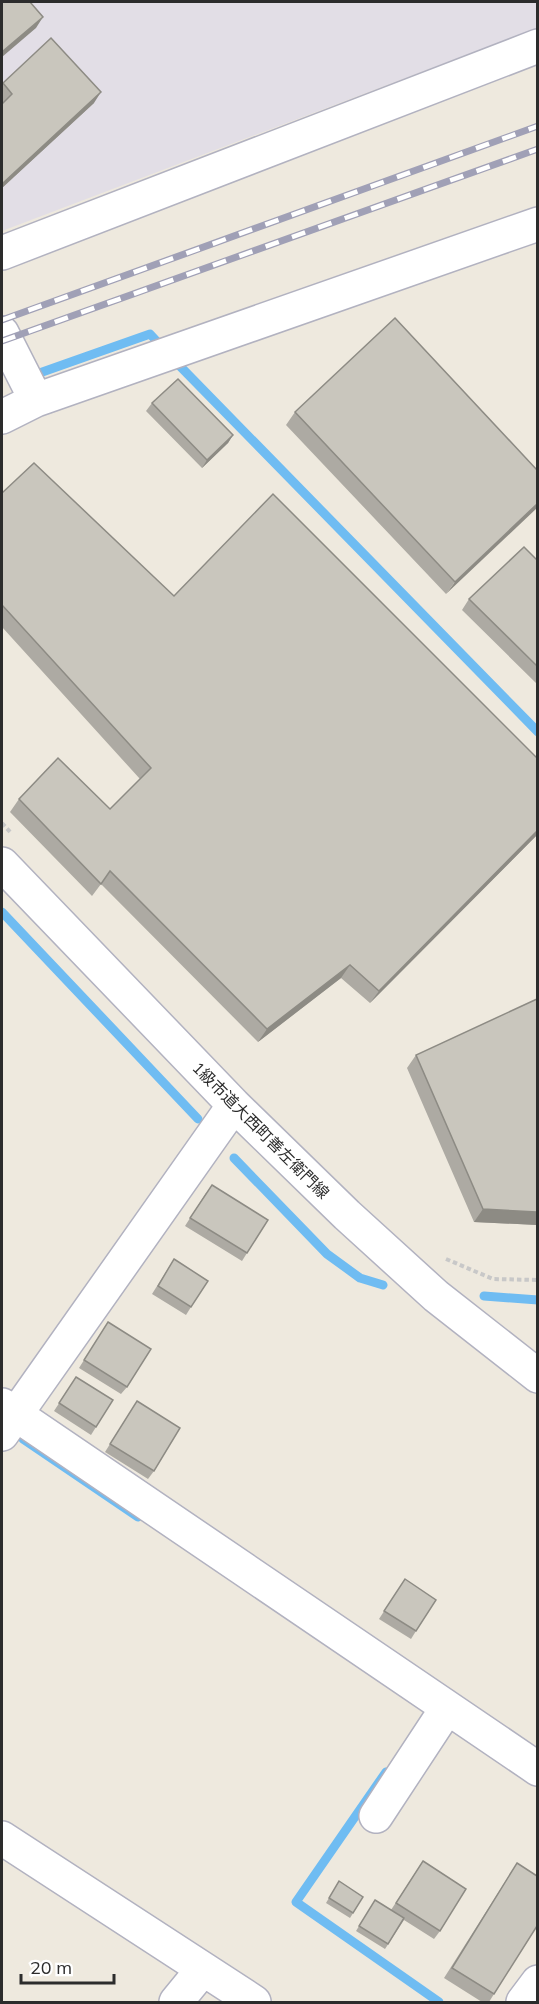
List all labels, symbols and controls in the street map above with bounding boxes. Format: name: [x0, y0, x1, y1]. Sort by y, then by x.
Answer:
street label: 1級市道大西町善左衛門線: [188, 1057, 334, 1203]
scale bar: [21, 1947, 114, 1985]
text: 20 m: [30, 1956, 72, 1979]

